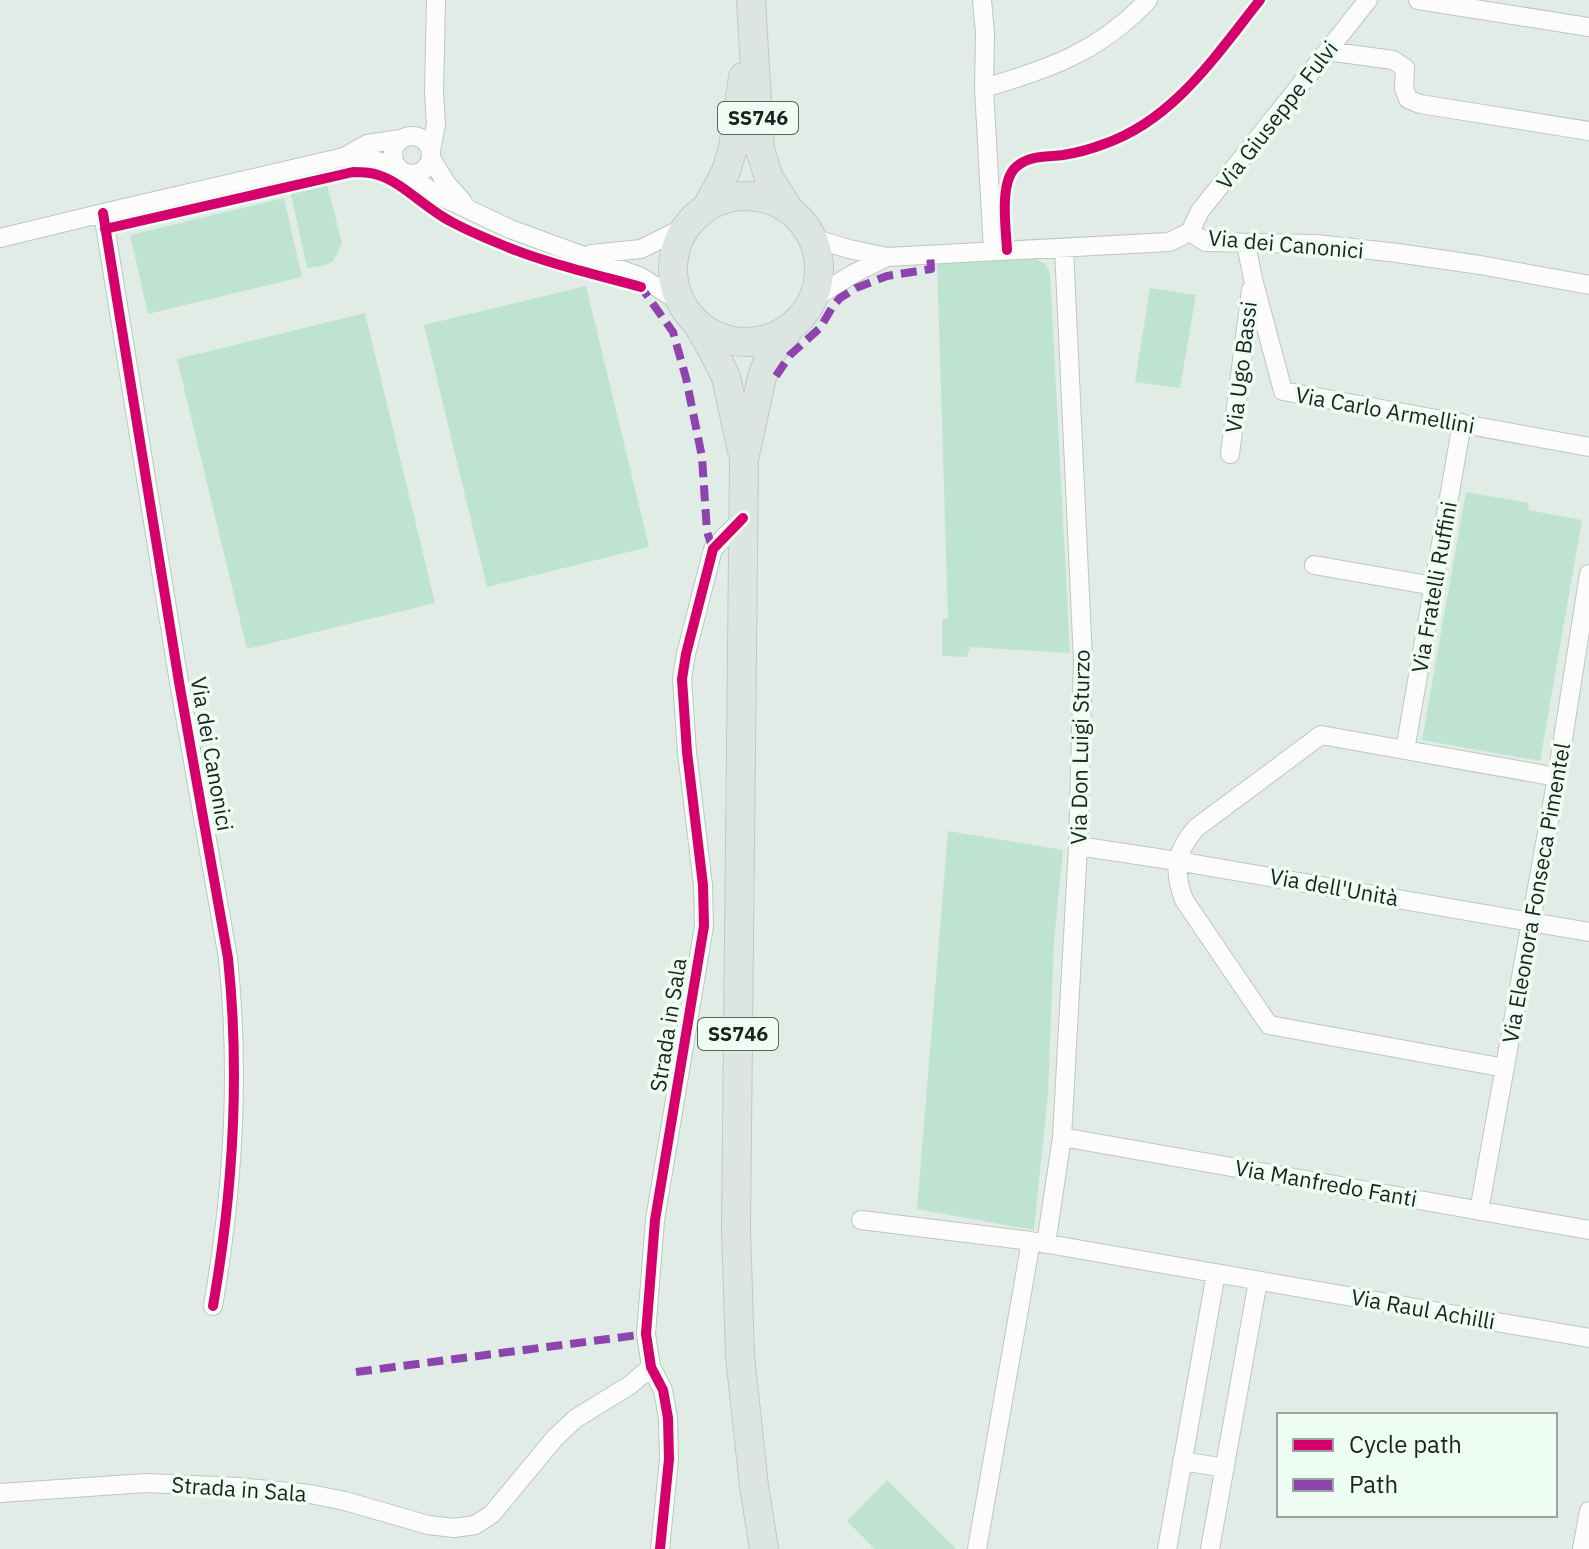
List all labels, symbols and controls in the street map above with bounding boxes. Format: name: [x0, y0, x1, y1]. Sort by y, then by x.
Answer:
street label: Via Giuseppe Fulvi: [1209, 34, 1344, 195]
road number: SS746: [718, 102, 798, 134]
street label: Via dei Canonici: [1207, 222, 1365, 265]
street label: Via Ugo Bassi: [1218, 299, 1263, 434]
street label: Via Carlo Armellini: [1293, 379, 1477, 440]
street label: Via Fratelli Ruffini: [1404, 499, 1463, 675]
street label: Via Don Luigi Sturzo: [1063, 649, 1096, 845]
street label: Via dei Canonici: [185, 674, 240, 833]
street label: Via Eleonora Fonseca Pimentel: [1495, 740, 1576, 1045]
street label: Via dell'Unità: [1267, 861, 1401, 912]
street label: Strada in Sala: [643, 956, 692, 1094]
road number: SS746: [698, 1018, 778, 1050]
street label: Via Manfredo Fanti: [1233, 1152, 1419, 1213]
street label: Via Raul Achilli: [1349, 1282, 1497, 1335]
legend: [1277, 1413, 1557, 1517]
text: Cycle path: [1349, 1428, 1462, 1460]
text: Path: [1349, 1468, 1398, 1500]
street label: Strada in Sala: [170, 1469, 308, 1508]

